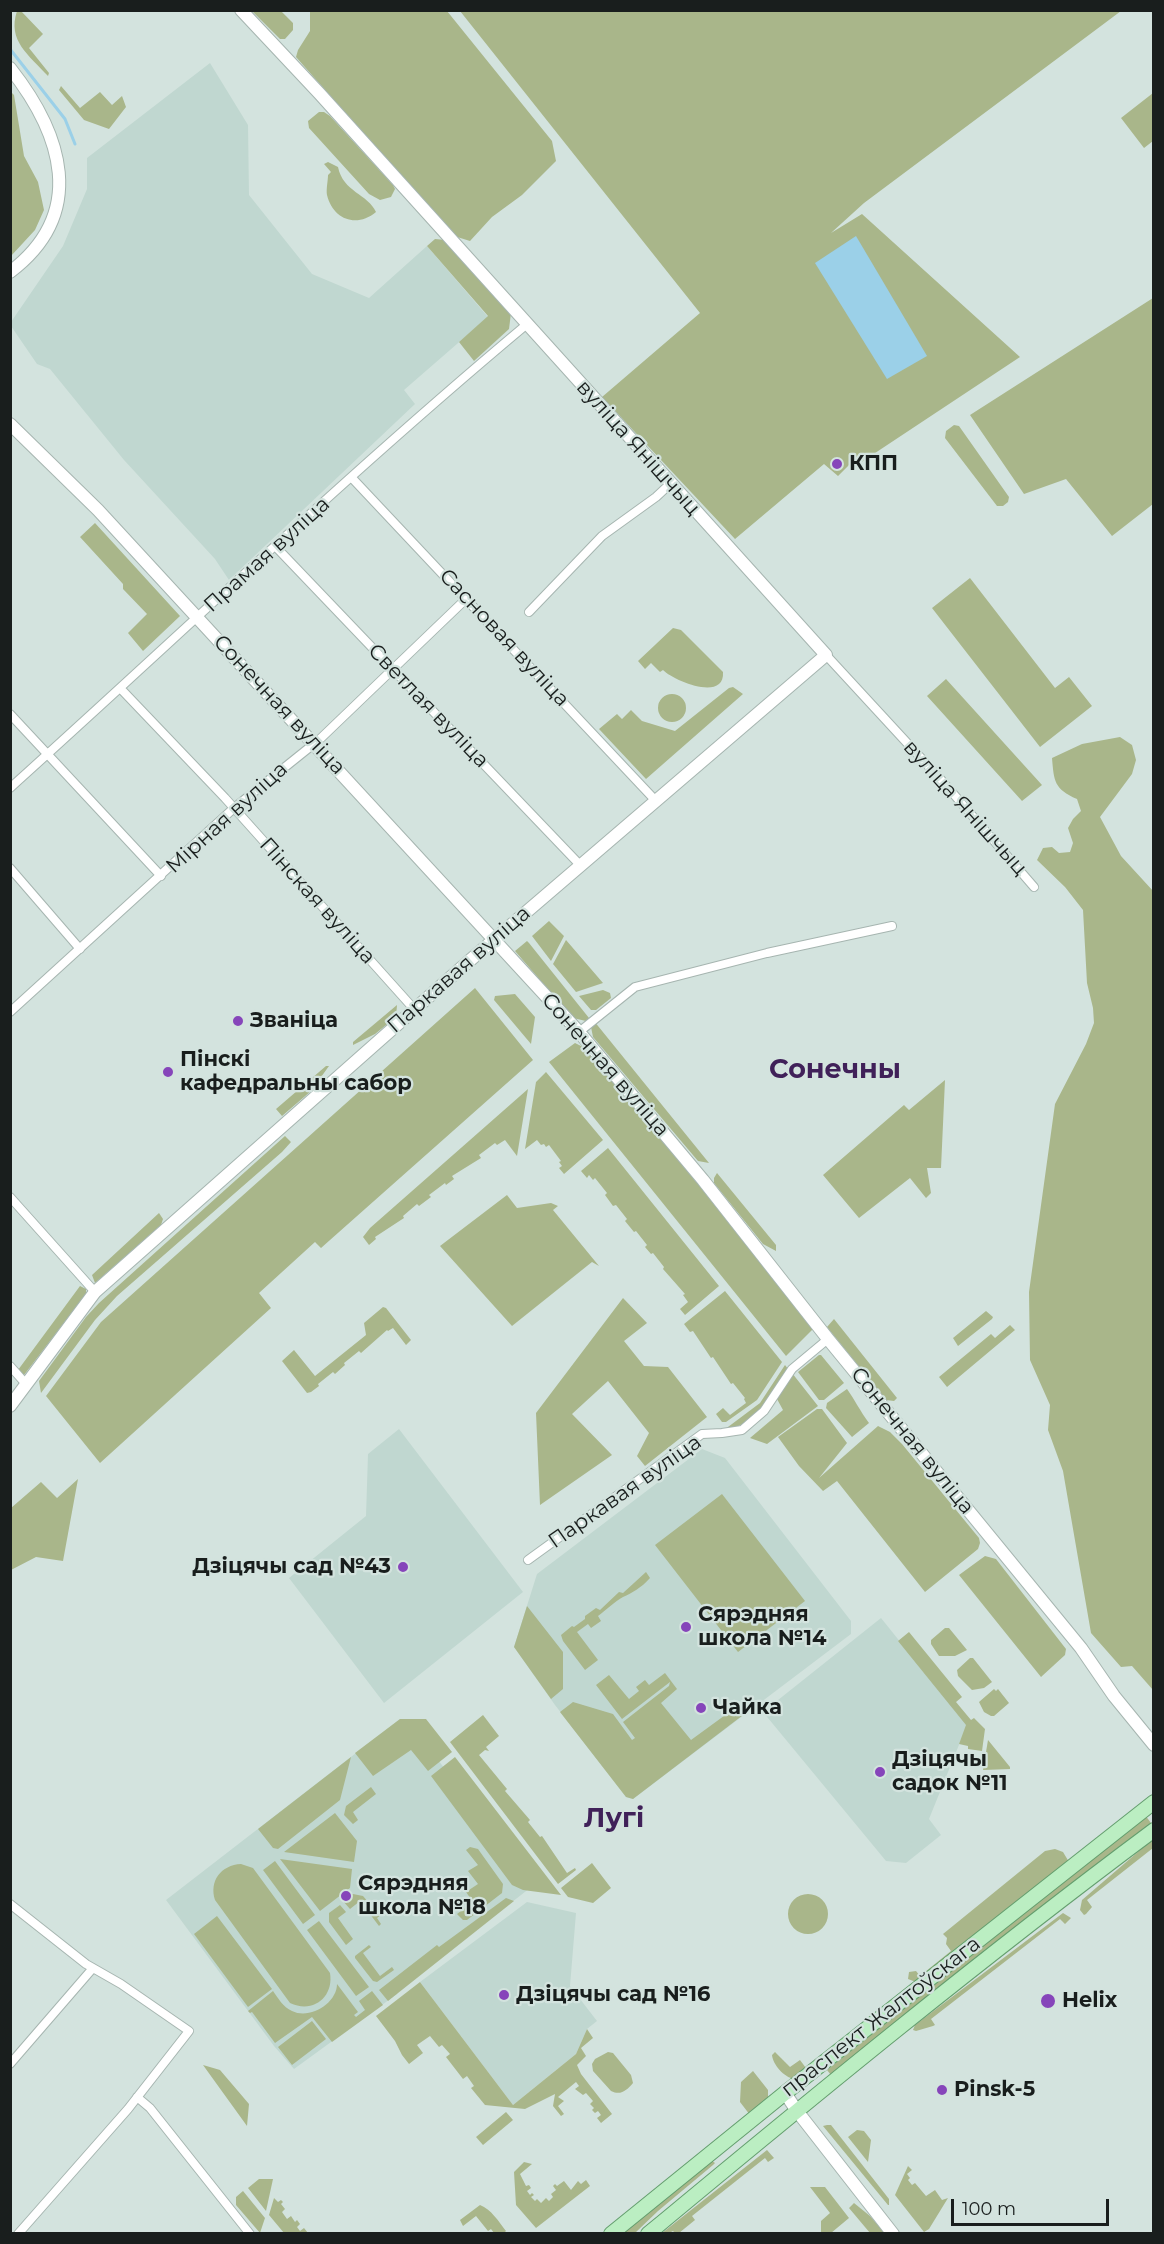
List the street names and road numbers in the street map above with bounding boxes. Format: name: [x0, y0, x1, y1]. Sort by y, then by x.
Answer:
street label: вуліца Янішчыц: [571, 375, 705, 521]
street label: Прамая вуліца: [199, 492, 335, 618]
street label: Сасновая вуліца: [434, 564, 574, 712]
street label: Сонечная вуліца: [208, 630, 350, 780]
street label: Светлая вуліца: [362, 639, 494, 773]
street label: вуліца Янішчыц: [898, 735, 1032, 881]
street label: Мірная вуліца: [161, 757, 293, 879]
street label: Пінская вуліца: [254, 833, 380, 969]
street label: Паркавая вуліца: [382, 901, 536, 1039]
street label: Сонечная вуліца: [536, 988, 674, 1142]
street label: Сонечная вуліца: [845, 1362, 979, 1520]
street label: Паркавая вуліца: [544, 1430, 706, 1554]
street label: праспект Жалтоўскага: [776, 1931, 986, 2103]

